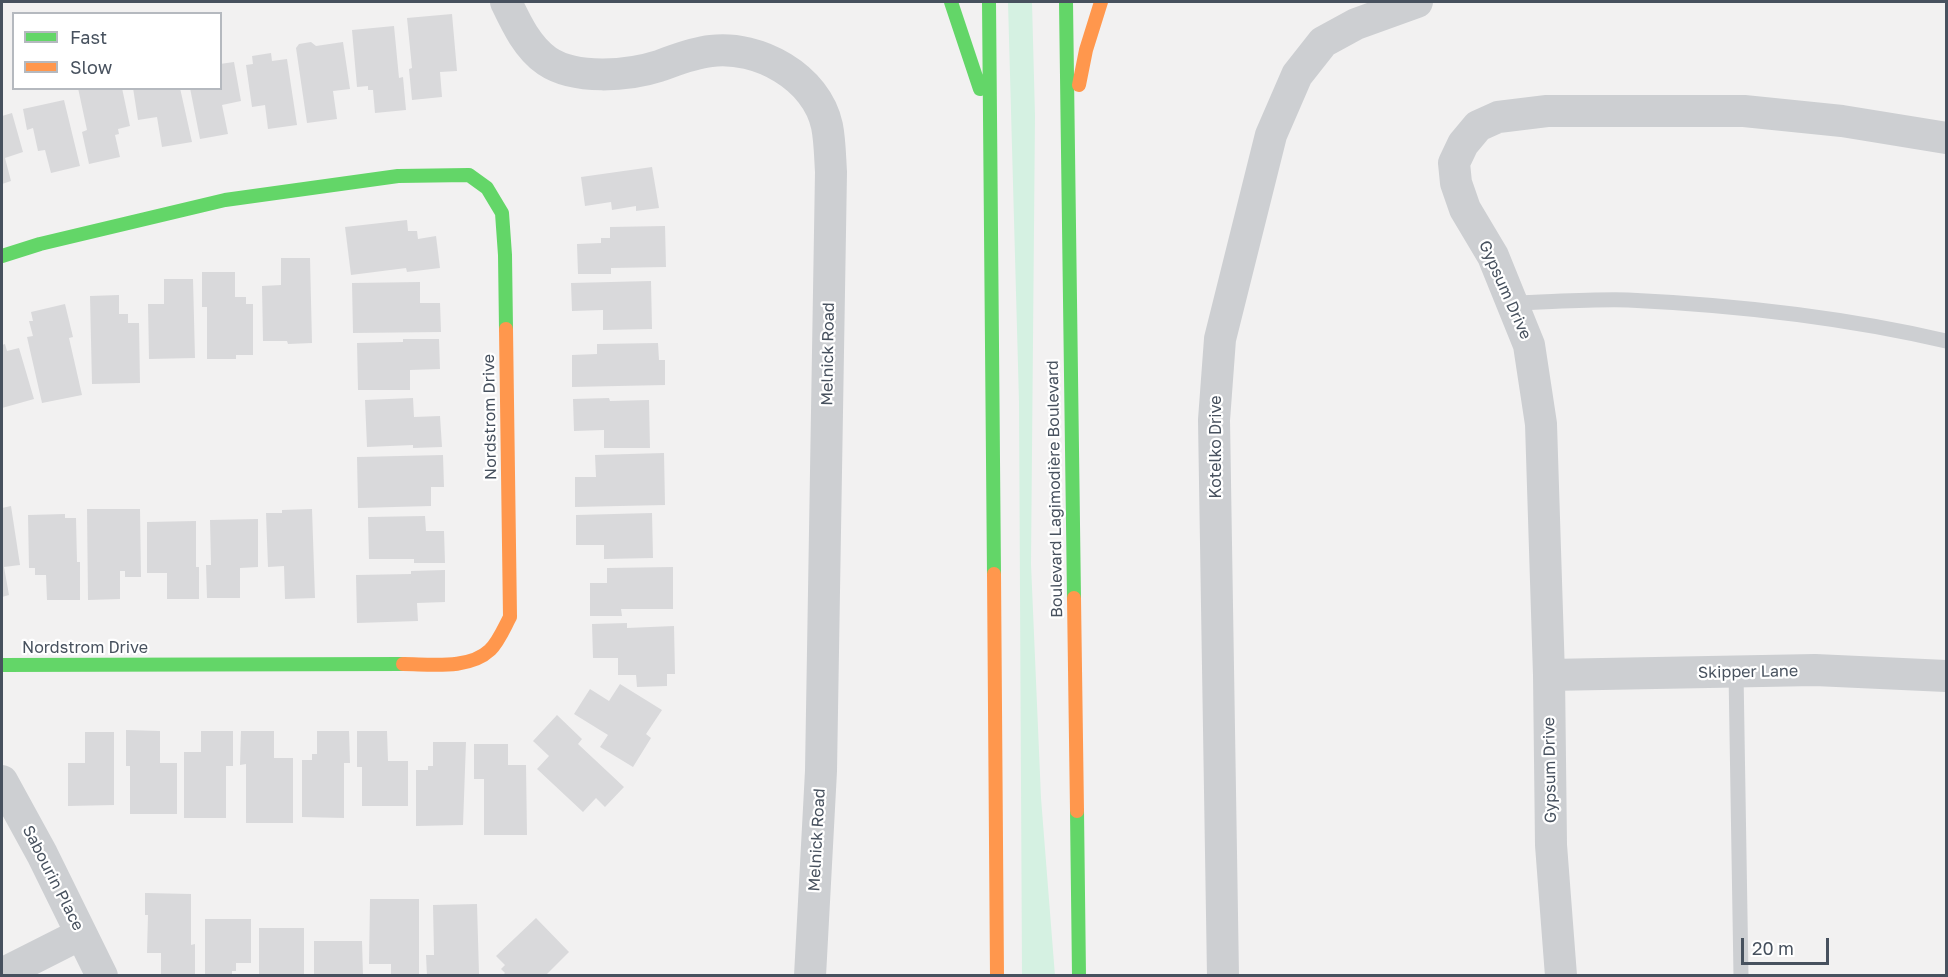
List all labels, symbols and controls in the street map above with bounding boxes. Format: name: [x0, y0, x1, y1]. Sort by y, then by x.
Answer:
legend: [12, 12, 222, 90]
text: Fast: [70, 26, 107, 48]
text: Slow: [70, 56, 112, 78]
street label: Gypsum Drive: [1475, 238, 1535, 342]
street label: Melnick Road: [818, 302, 838, 406]
street label: Nordstrom Drive: [479, 354, 501, 480]
street label: Boulevard Lagimodière Boulevard: [1043, 360, 1067, 618]
street label: Kotelko Drive: [1206, 395, 1226, 499]
street label: Nordstrom Drive: [22, 638, 148, 658]
street label: Skipper Lane: [1698, 662, 1798, 682]
street label: Gypsum Drive: [1539, 717, 1561, 823]
street label: Melnick Road: [805, 788, 829, 892]
street label: Sabourin Place: [18, 822, 88, 934]
scale bar: [1744, 926, 1832, 964]
text: 20 m: [1752, 937, 1794, 959]

